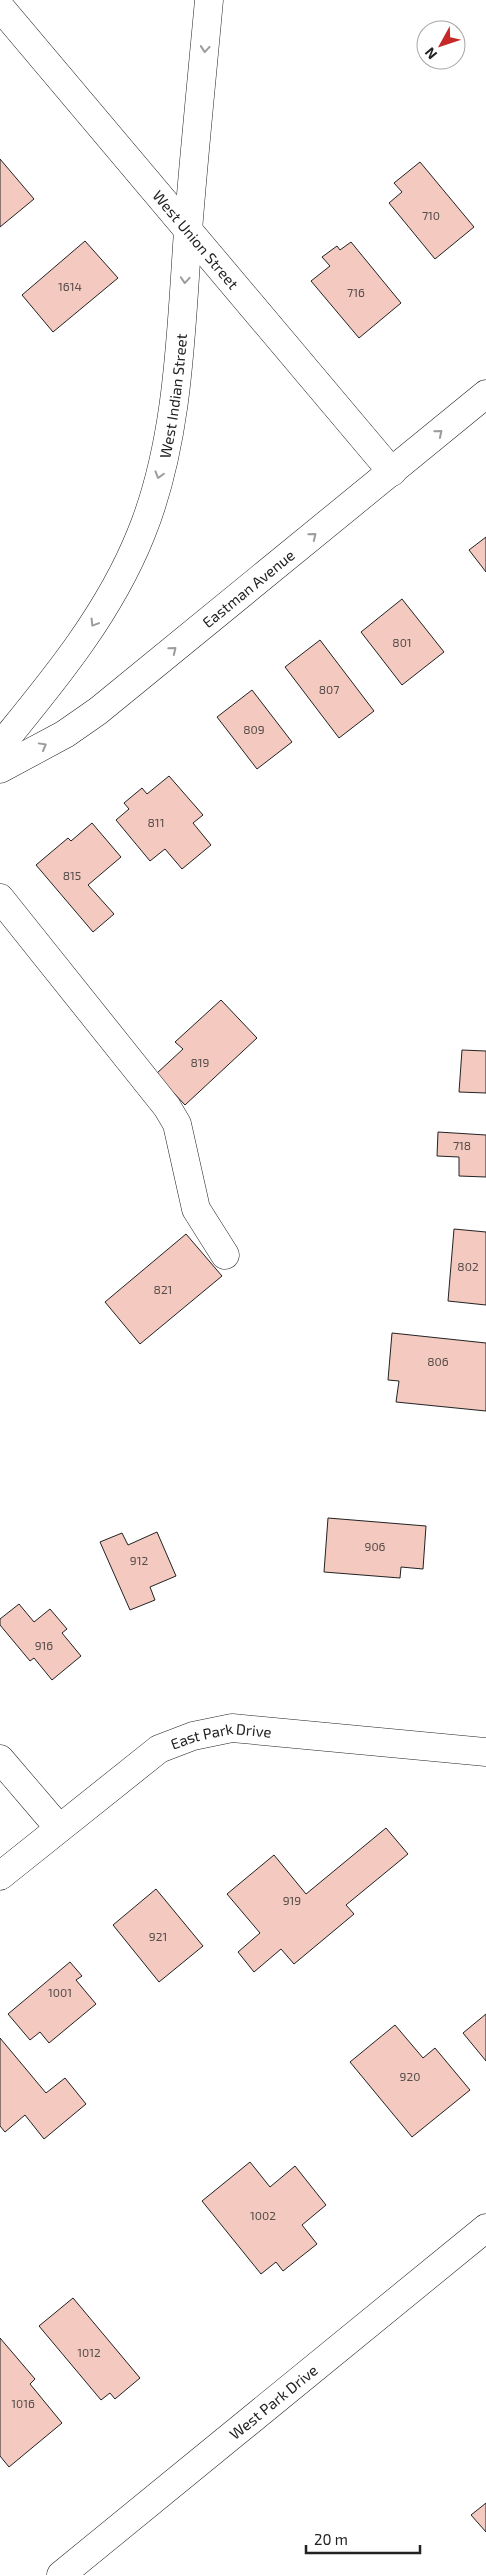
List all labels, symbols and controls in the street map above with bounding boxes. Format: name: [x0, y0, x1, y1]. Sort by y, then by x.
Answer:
north arrow: [416, 20, 466, 70]
text: N: [421, 44, 440, 63]
one-way arrow: [200, 45, 211, 53]
street label: West Union Street: [149, 186, 243, 293]
house number: 710: [422, 208, 440, 222]
one-way arrow: [180, 276, 191, 284]
house number: 1614: [58, 279, 82, 293]
house number: 716: [347, 285, 365, 299]
street label: West Indian Street: [155, 333, 190, 460]
one-way arrow: [433, 430, 442, 439]
one-way arrow: [154, 471, 164, 479]
one-way arrow: [307, 534, 316, 542]
street label: Eastman Avenue: [199, 545, 298, 631]
one-way arrow: [90, 618, 100, 627]
house number: 801: [392, 635, 412, 649]
one-way arrow: [167, 647, 176, 655]
house number: 807: [319, 682, 339, 696]
house number: 809: [243, 722, 265, 736]
one-way arrow: [38, 743, 47, 753]
house number: 811: [148, 815, 164, 829]
house number: 815: [63, 868, 81, 882]
house number: 819: [191, 1055, 210, 1069]
house number: 718: [453, 1138, 471, 1152]
house number: 802: [457, 1259, 479, 1273]
house number: 821: [154, 1282, 172, 1296]
house number: 806: [427, 1354, 449, 1368]
house number: 906: [365, 1539, 386, 1553]
house number: 912: [130, 1553, 148, 1567]
house number: 916: [35, 1638, 53, 1652]
street label: East Park Drive: [168, 1719, 272, 1753]
house number: 919: [283, 1893, 301, 1907]
house number: 921: [149, 1929, 167, 1943]
house number: 1001: [48, 1985, 72, 1999]
house number: 920: [400, 2069, 420, 2083]
house number: 1002: [250, 2208, 276, 2222]
house number: 1012: [77, 2345, 101, 2359]
street label: West Park Drive: [226, 2360, 321, 2443]
house number: 1016: [11, 2396, 35, 2410]
scale bar: [306, 2522, 420, 2554]
text: 20 m: [314, 2530, 348, 2548]

